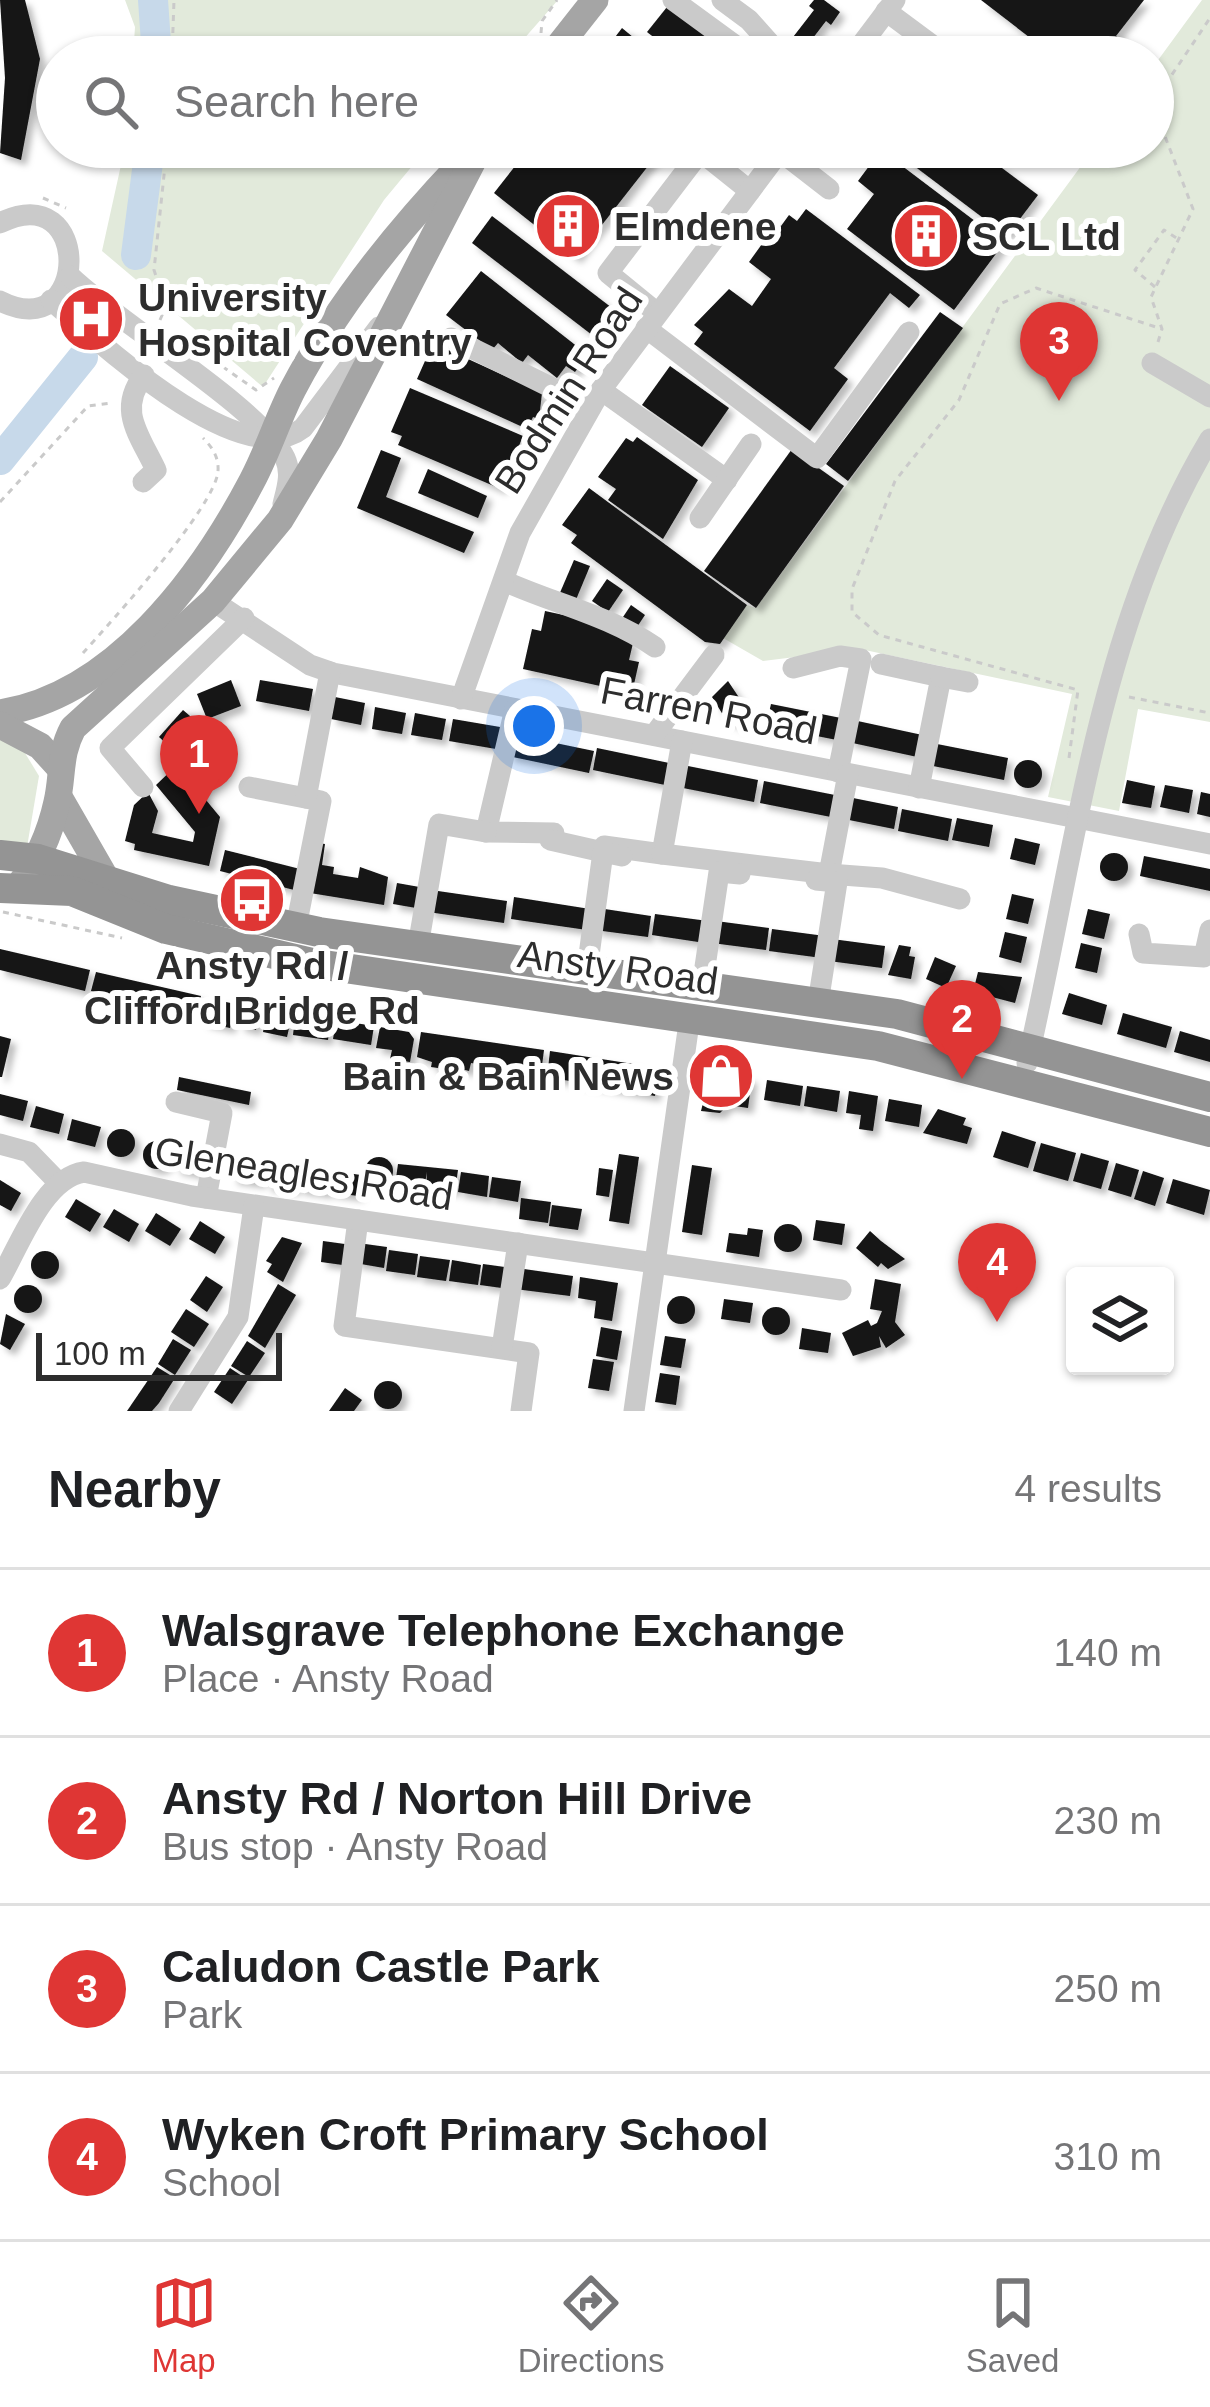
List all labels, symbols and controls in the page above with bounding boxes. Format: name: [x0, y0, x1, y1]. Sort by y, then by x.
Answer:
search box: [36, 36, 1174, 168]
icon: search: [78, 69, 144, 135]
text: Search here: [174, 76, 419, 127]
building icon: Elmdene: [533, 191, 603, 261]
building icon: SCL Ltd: [891, 201, 961, 271]
place label: Elmdene: [614, 205, 777, 248]
place label: SCL Ltd: [972, 215, 1121, 258]
place label: University Hospital Coventry: [138, 276, 472, 364]
street label: Bodmin Road: [486, 279, 651, 501]
hospital icon: University Hospital Coventry: [56, 284, 126, 354]
pin: 3: [1020, 302, 1098, 401]
street label: Farren Road: [597, 668, 820, 752]
your location: [504, 696, 564, 756]
pin: 1: [160, 715, 238, 814]
bus stop icon: Ansty Rd / Clifford Bridge Rd: [217, 865, 287, 935]
street label: Ansty Road: [515, 932, 721, 1003]
place label: Ansty Rd / Clifford Bridge Rd: [84, 944, 420, 1032]
pin: 2: [923, 980, 1001, 1079]
shop icon: Bain & Bain News: [686, 1041, 756, 1111]
place label: Bain & Bain News: [342, 1055, 674, 1098]
street label: Gleneagles Road: [152, 1129, 456, 1218]
pin: 4: [958, 1223, 1036, 1322]
map controls: [1066, 1267, 1174, 1375]
button: layers: [1066, 1267, 1174, 1375]
scale bar: [36, 1327, 282, 1380]
text: 100 m: [54, 1335, 146, 1372]
text: Nearby: [48, 1461, 221, 1518]
text: 4 results: [1015, 1467, 1162, 1510]
text: Walsgrave Telephone Exchange: [162, 1605, 845, 1656]
text: 1: [76, 1631, 98, 1674]
text: 140 m: [1054, 1631, 1162, 1674]
text: Place · Ansty Road: [162, 1657, 494, 1700]
text: Ansty Rd / Norton Hill Drive: [162, 1773, 752, 1824]
text: 2: [76, 1799, 98, 1842]
text: 230 m: [1054, 1799, 1162, 1842]
text: Bus stop · Ansty Road: [162, 1825, 548, 1868]
text: Caludon Castle Park: [162, 1941, 600, 1992]
text: 3: [76, 1967, 98, 2010]
text: 250 m: [1054, 1967, 1162, 2010]
text: Park: [162, 1993, 242, 2036]
text: Wyken Croft Primary School: [162, 2109, 769, 2160]
text: 4: [76, 2135, 98, 2178]
text: 310 m: [1054, 2135, 1162, 2178]
text: School: [162, 2161, 281, 2204]
tab: Map: [151, 2270, 217, 2380]
tab: Directions: [518, 2270, 665, 2380]
tab: Saved: [966, 2270, 1059, 2380]

